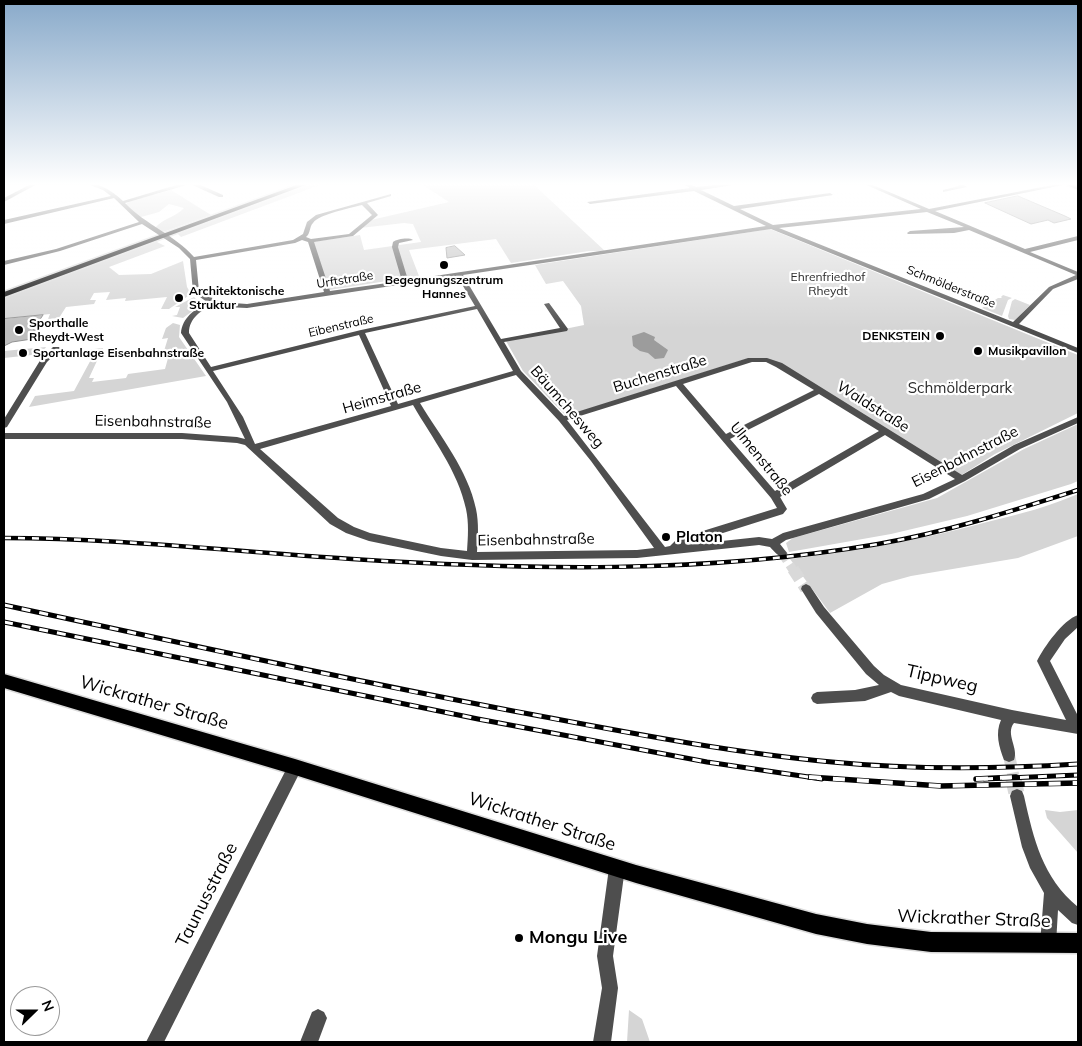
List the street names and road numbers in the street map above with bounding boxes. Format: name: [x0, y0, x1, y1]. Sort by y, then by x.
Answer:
street label: Schmölderstraße: [905, 263, 997, 311]
street label: Urftstraße: [316, 268, 374, 292]
street label: Eibenstraße: [307, 312, 375, 340]
street label: Buchenstraße: [611, 351, 709, 397]
street label: Bäumchesweg: [526, 362, 608, 452]
street label: Heimstraße: [341, 378, 423, 418]
street label: Waldstraße: [833, 378, 913, 436]
street label: Eisenbahnstraße: [94, 412, 212, 432]
street label: Ulmenstraße: [726, 419, 796, 499]
street label: Eisenbahnstraße: [909, 422, 1021, 492]
street label: Eisenbahnstraße: [477, 530, 595, 550]
street label: Tippweg: [904, 660, 980, 698]
street label: Wickrather Straße: [77, 671, 231, 735]
street label: Wickrather Straße: [466, 788, 618, 856]
street label: Taunusstraße: [171, 839, 243, 951]
street label: Wickrather Straße: [897, 906, 1051, 932]

